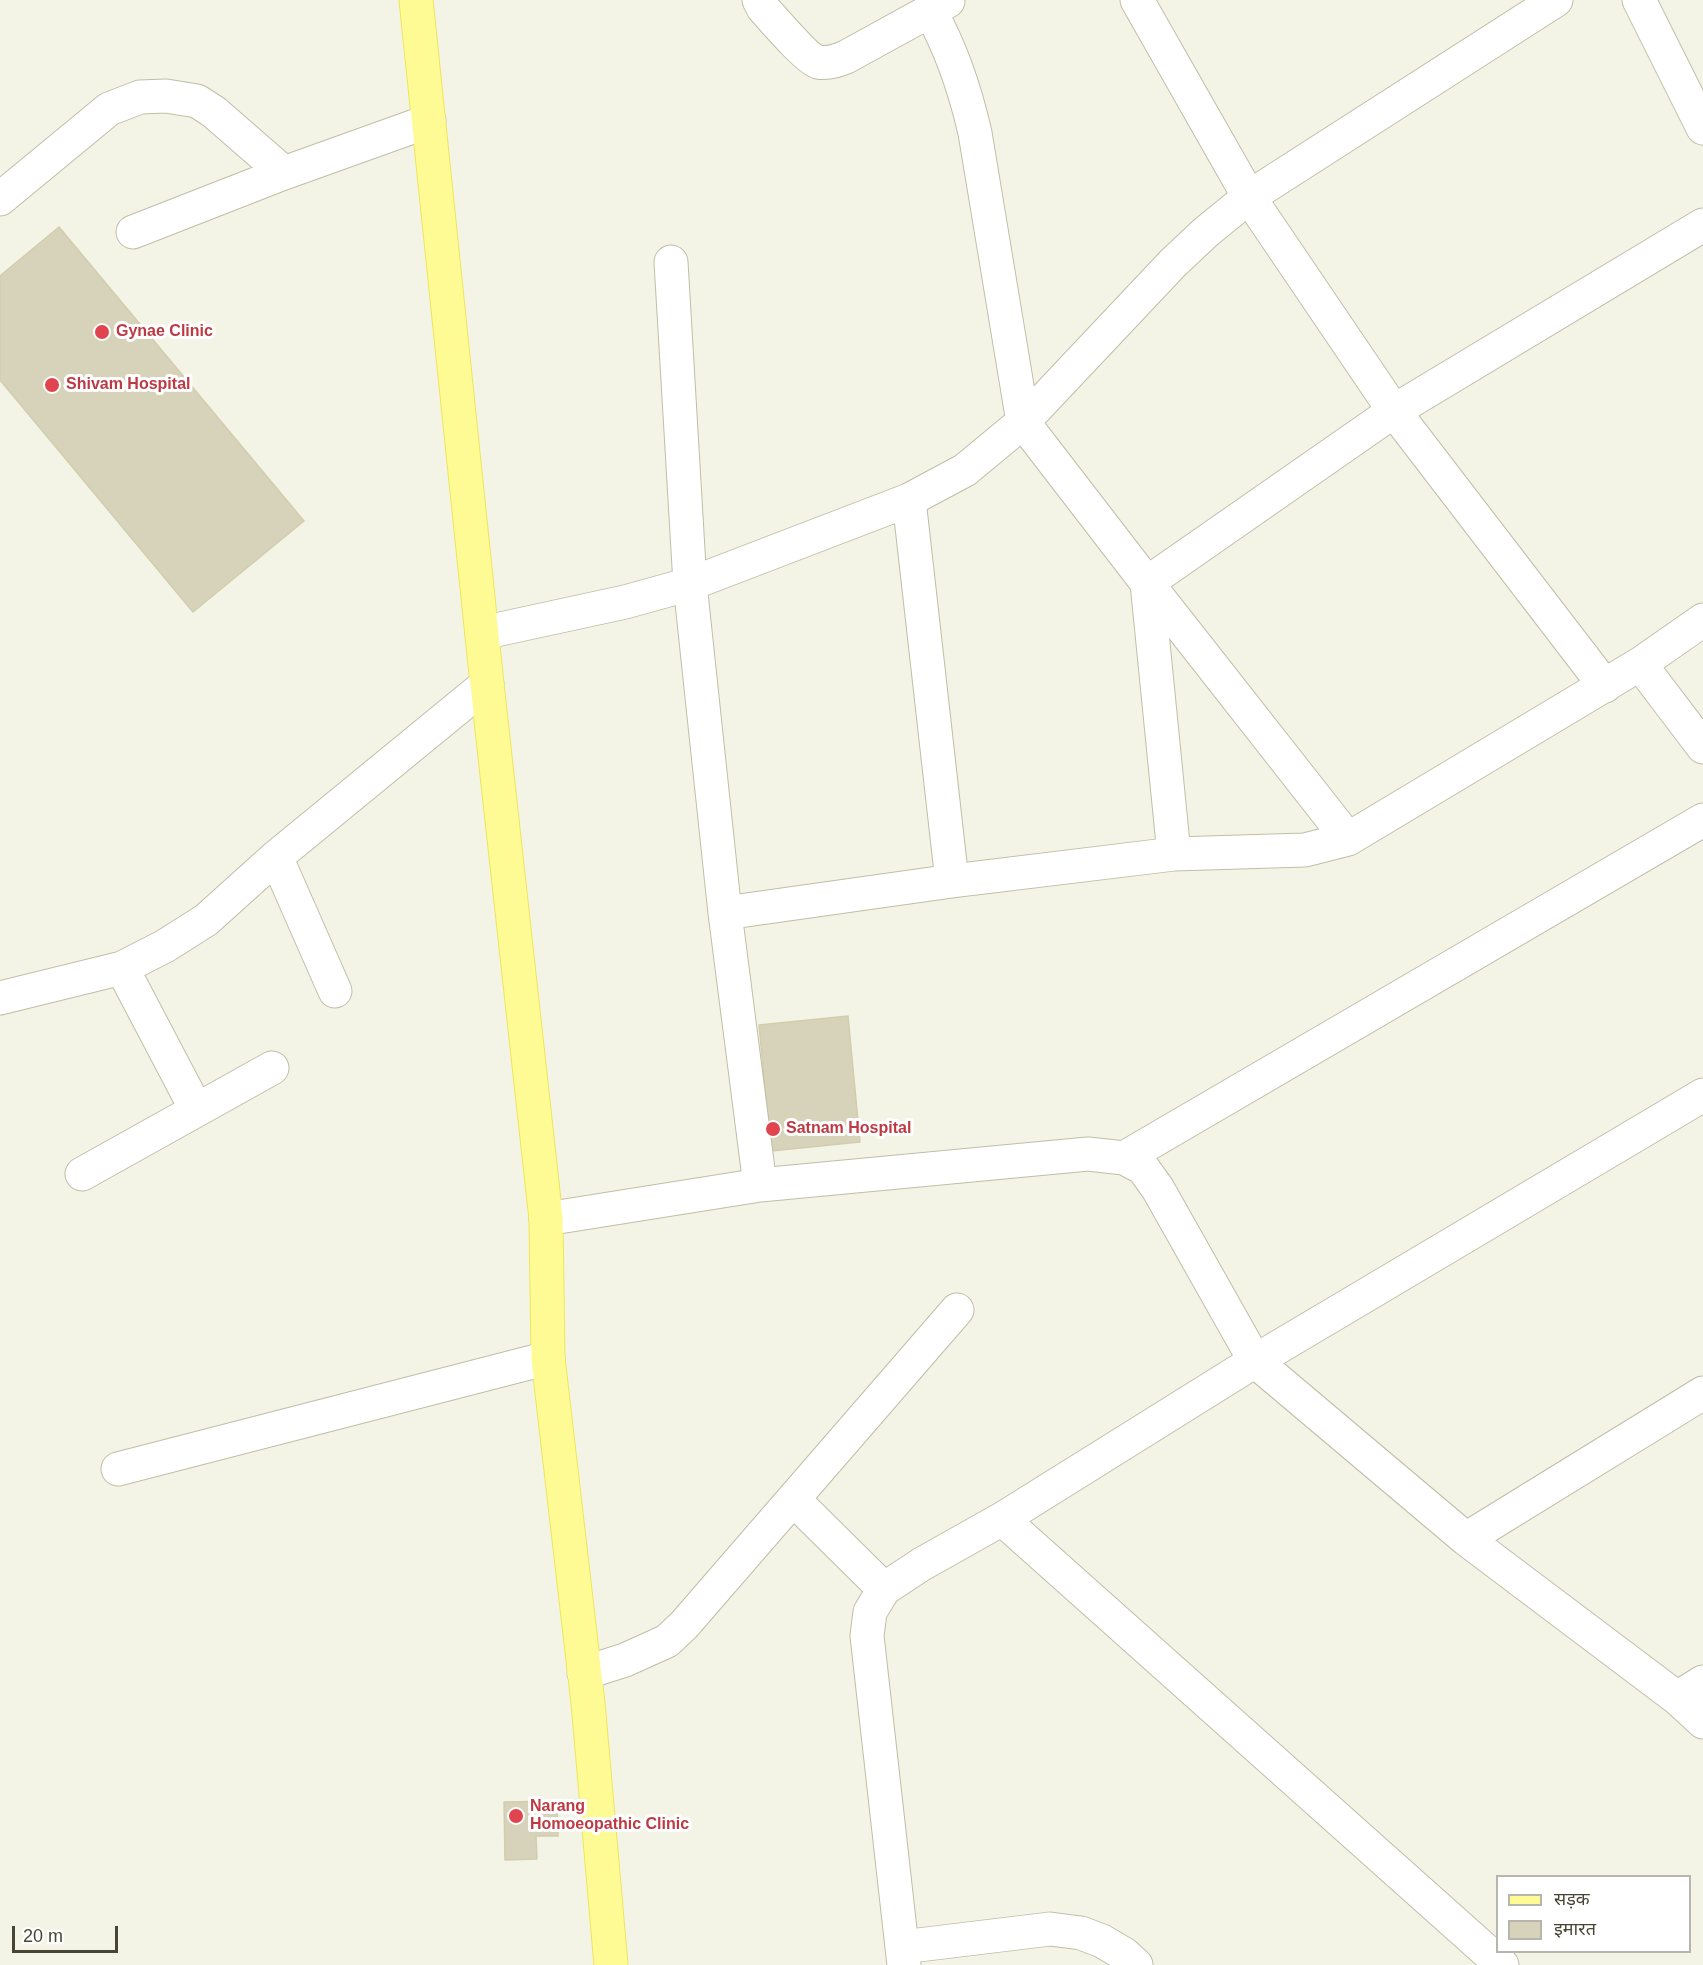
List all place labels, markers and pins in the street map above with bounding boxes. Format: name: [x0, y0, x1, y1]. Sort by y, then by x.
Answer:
place label: Gynae Clinic: [116, 322, 213, 342]
marker: Gynae Clinic: [93, 323, 111, 341]
place label: Shivam Hospital: [66, 375, 190, 395]
marker: Shivam Hospital: [43, 376, 61, 394]
place label: Satnam Hospital: [786, 1119, 911, 1139]
marker: Satnam Hospital: [764, 1120, 782, 1138]
place label: Narang Homoeopathic Clinic: [530, 1797, 689, 1835]
marker: Narang Homoeopathic Clinic: [507, 1807, 525, 1825]

